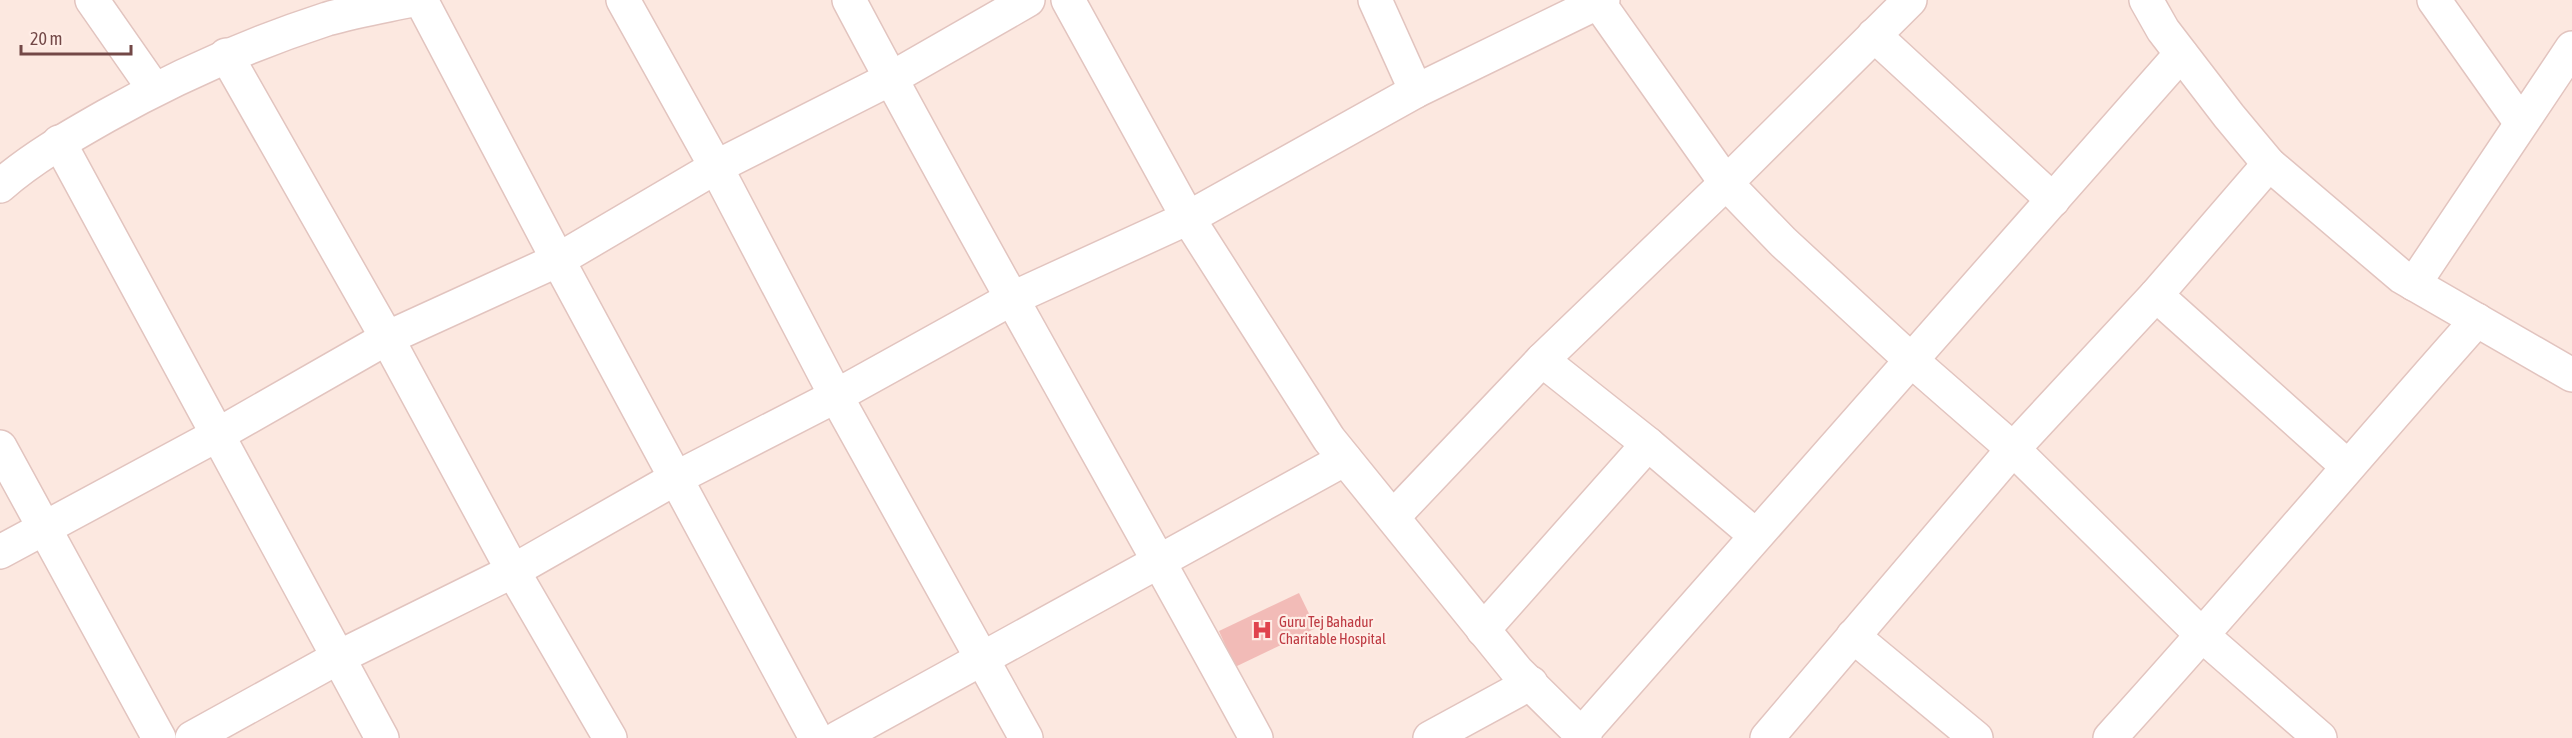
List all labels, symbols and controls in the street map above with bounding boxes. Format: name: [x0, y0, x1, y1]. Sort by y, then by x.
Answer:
scale bar: [21, 18, 130, 56]
text: 20 m: [30, 28, 62, 49]
place label: Guru Tej Bahadur Charitable Hospital: [1279, 613, 1386, 647]
hospital icon: Guru Tej Bahadur Charitable Hospital: [1250, 618, 1274, 642]

